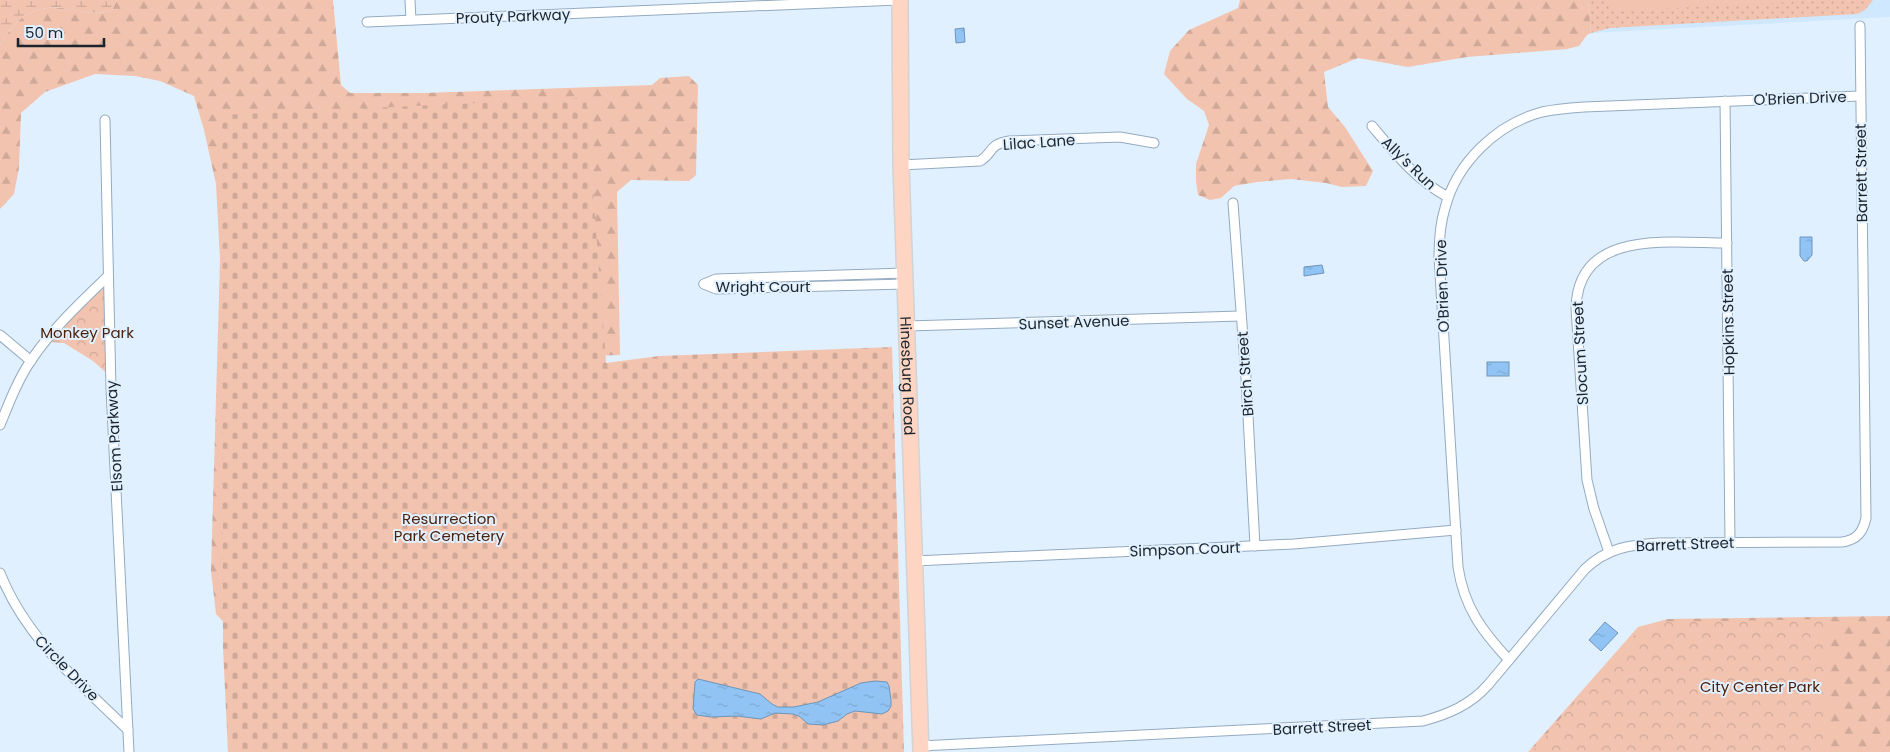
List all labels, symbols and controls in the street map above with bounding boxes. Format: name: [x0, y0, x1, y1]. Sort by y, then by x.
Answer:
street label: Prouty Parkway: [455, 3, 571, 28]
scale bar: [18, 15, 104, 47]
text: 50 m: [25, 22, 63, 43]
street label: O'Brien Drive: [1753, 86, 1847, 110]
street label: Barrett Street: [1850, 123, 1872, 223]
street label: Lilac Lane: [1002, 129, 1076, 155]
street label: Ally's Run: [1377, 132, 1441, 194]
street label: O'Brien Drive: [1430, 239, 1454, 333]
street label: Hopkins Street: [1717, 268, 1739, 376]
street label: Wright Court: [716, 276, 810, 297]
street label: Slocum Street: [1567, 300, 1593, 406]
street label: Sunset Avenue: [1018, 310, 1130, 334]
street label: Hinesburg Road: [896, 316, 921, 436]
park label: Monkey Park: [40, 322, 134, 343]
street label: Birch Street: [1232, 331, 1258, 417]
street label: Elsom Parkway: [101, 379, 127, 492]
park label: Resurrection Park Cemetery: [394, 508, 505, 546]
street label: Barrett Street: [1635, 532, 1735, 556]
street label: Simpson Court: [1129, 537, 1241, 561]
street label: Circle Drive: [30, 630, 104, 706]
park label: City Center Park: [1700, 676, 1820, 697]
street label: Barrett Street: [1272, 714, 1372, 740]

